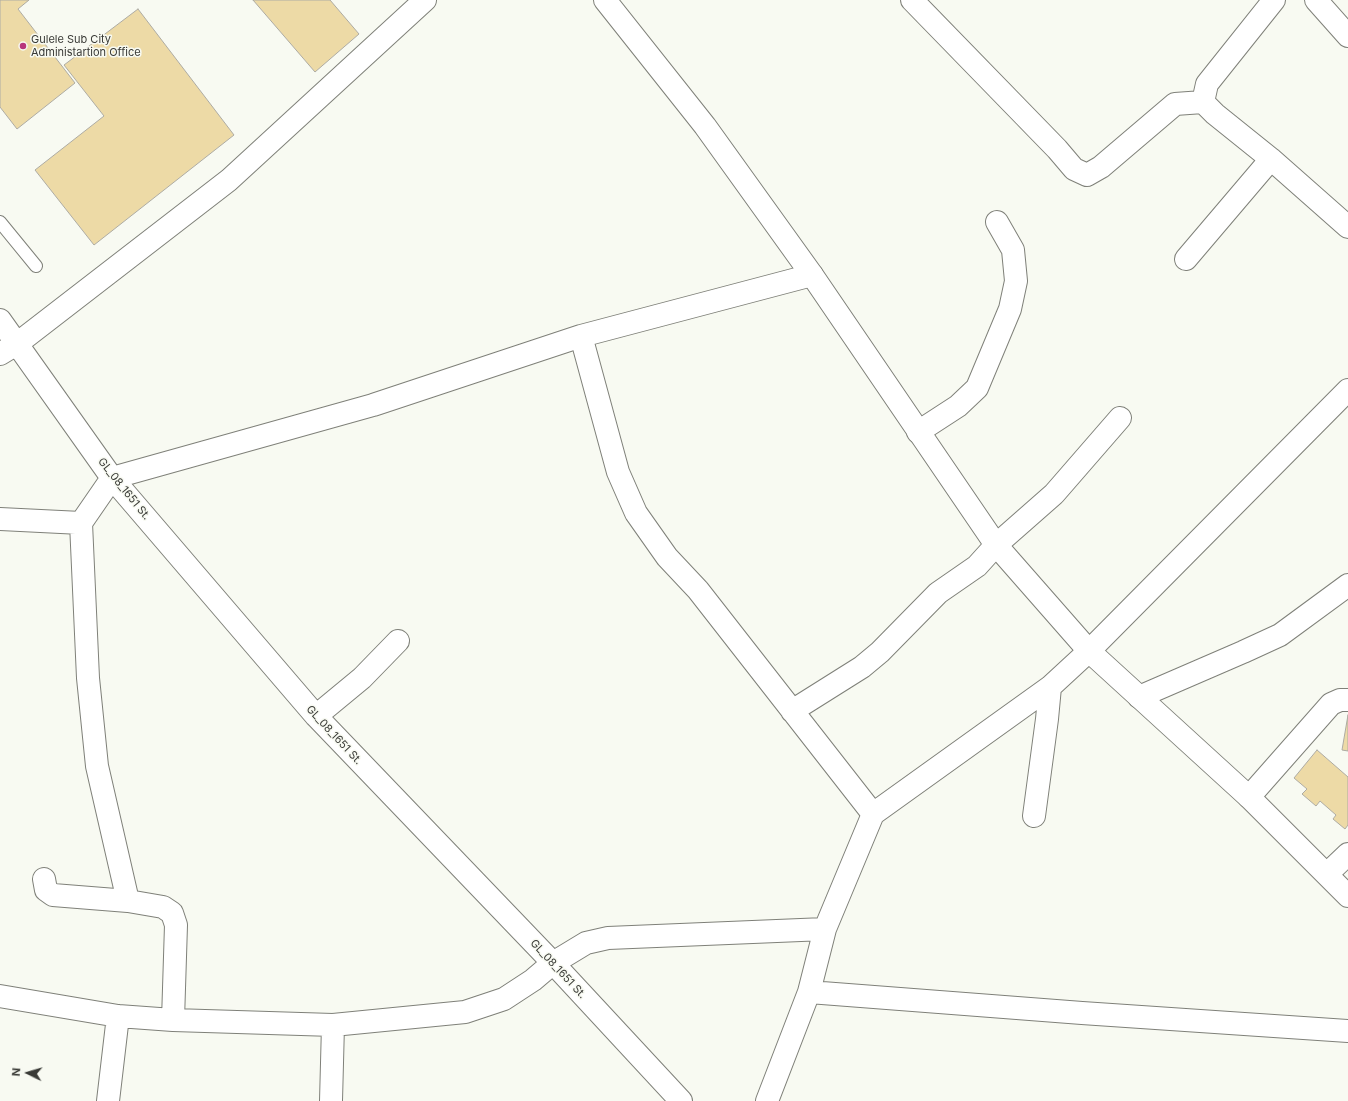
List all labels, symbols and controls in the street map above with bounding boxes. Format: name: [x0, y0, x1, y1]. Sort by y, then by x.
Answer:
place label: Gulele Sub City Administartion Office: [31, 33, 141, 59]
marker: Gulele Sub City Administartion Office: [18, 41, 28, 51]
street label: GL_08_1651 St.: [95, 455, 153, 523]
street label: GL_08_1651 St.: [303, 703, 365, 767]
street label: GL_08_1651 St.: [527, 937, 589, 1001]
north arrow: [8, 1053, 48, 1093]
text: N: [9, 1067, 23, 1077]

